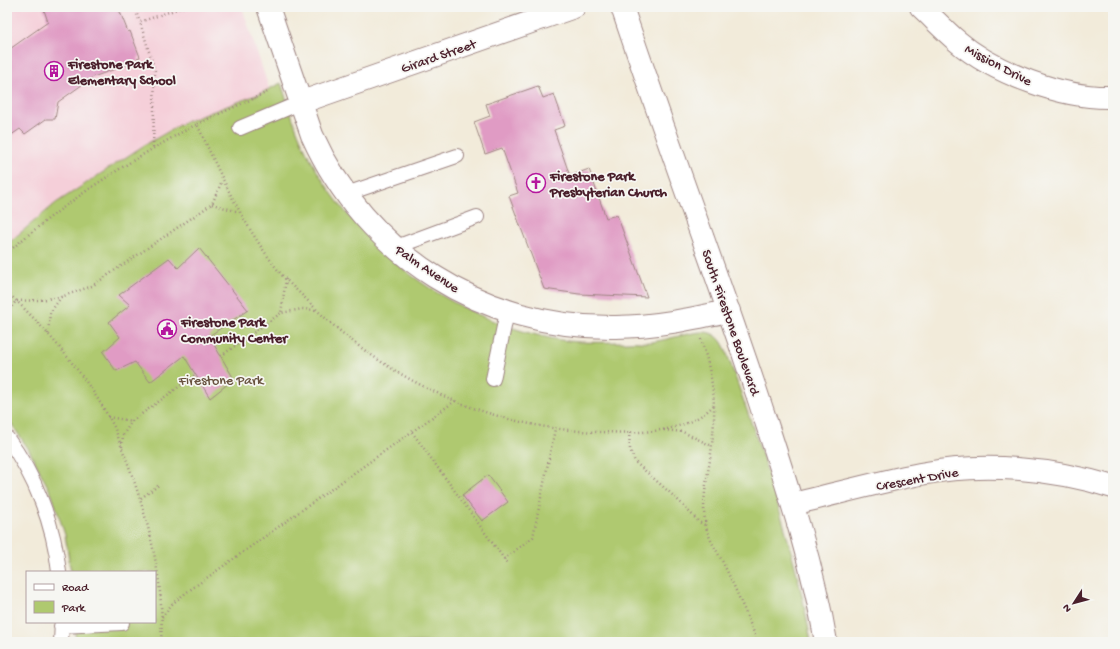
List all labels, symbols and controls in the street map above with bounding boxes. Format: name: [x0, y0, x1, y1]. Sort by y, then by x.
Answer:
street label: Girard Street: [399, 36, 480, 78]
street label: Mission Drive: [961, 41, 1035, 91]
place label: Firestone Park Elementary School: [67, 57, 176, 90]
building icon: Firestone Park Elementary School: [43, 60, 65, 82]
place label: Firestone Park Presbyterian Church: [549, 169, 667, 202]
church icon: Firestone Park Presbyterian Church: [525, 172, 547, 194]
street label: Palm Avenue: [390, 242, 463, 298]
street label: South Firestone Boulevard: [697, 248, 763, 400]
place label: Firestone Park Community Center: [180, 315, 289, 348]
public building icon: Firestone Park Community Center: [156, 318, 178, 340]
park label: Firestone Park: [178, 373, 265, 390]
street label: Crescent Drive: [875, 465, 961, 496]
legend: [26, 571, 156, 623]
text: Road: [62, 582, 89, 596]
north arrow: [1054, 583, 1094, 623]
text: N: [1061, 601, 1074, 614]
text: Park: [61, 602, 87, 616]

